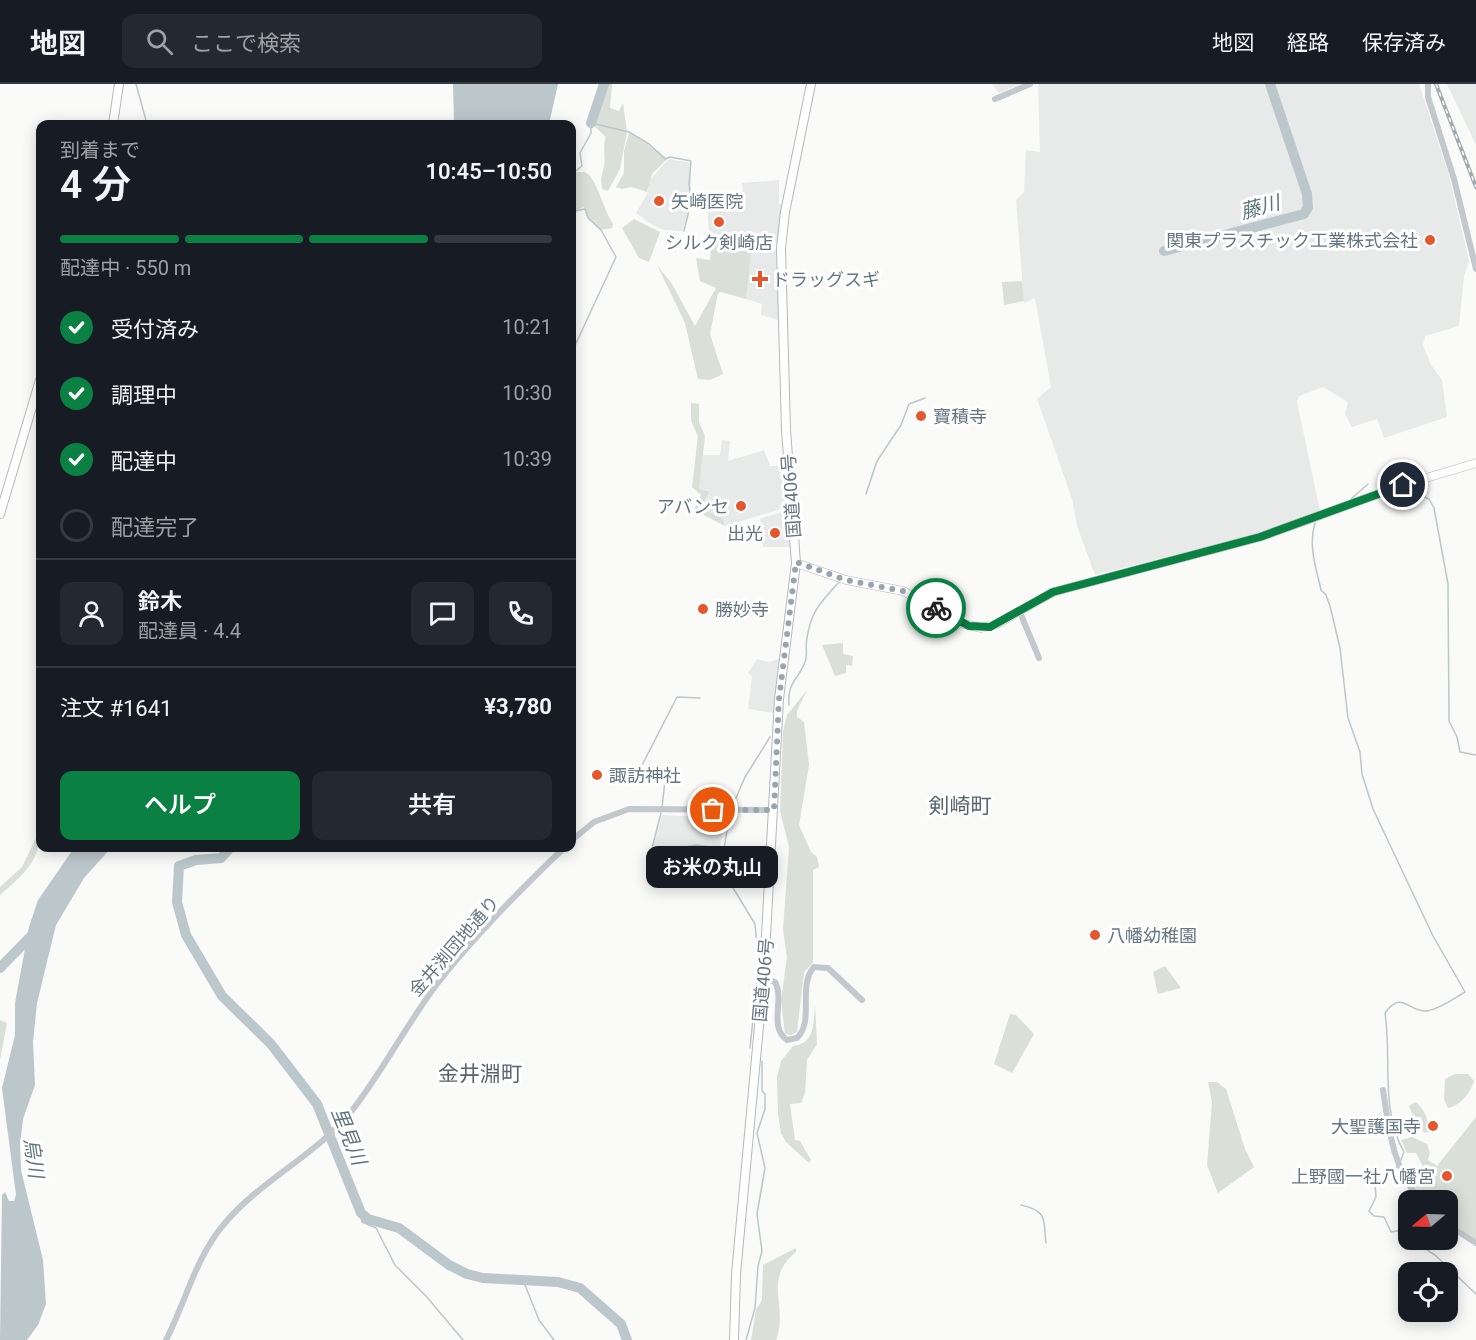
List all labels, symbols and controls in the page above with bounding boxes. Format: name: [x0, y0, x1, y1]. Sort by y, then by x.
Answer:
search box: [122, 14, 542, 68]
icon: search: [143, 25, 176, 58]
text: 地図: [30, 27, 86, 60]
text: ここで検索: [191, 31, 301, 56]
text: 地図: [1212, 31, 1254, 55]
text: 経路: [1287, 31, 1329, 55]
text: 保存済み: [1362, 31, 1446, 55]
text: 到着まで: [60, 138, 140, 162]
text: 10:45–10:50: [425, 159, 552, 184]
text: 4 分: [60, 162, 131, 208]
water label: 藤川: [1238, 190, 1284, 224]
place label: 矢崎医院: [671, 191, 743, 212]
marker: 矢崎医院: [652, 194, 666, 208]
marker: シルク剣崎店: [712, 215, 726, 229]
place label: 関東プラスチック工業株式会社: [1166, 230, 1418, 251]
place label: シルク剣崎店: [665, 232, 773, 253]
marker: 関東プラスチック工業株式会社: [1423, 233, 1437, 247]
text: 配達中 · 550 m: [60, 256, 191, 280]
place label: ドラッグスギ: [772, 269, 880, 290]
marker: ドラッグスギ: [753, 272, 767, 286]
icon: check: [60, 311, 93, 344]
text: 10:21: [502, 315, 552, 339]
text: 受付済み: [111, 317, 199, 342]
icon: check: [60, 377, 93, 410]
text: 10:30: [502, 381, 552, 405]
text: 調理中: [111, 383, 177, 408]
place label: 寶積寺: [933, 406, 987, 427]
marker: 寶積寺: [914, 409, 928, 423]
icon: check: [60, 443, 93, 476]
text: 10:39: [502, 447, 552, 471]
text: 配達中: [111, 449, 177, 474]
street label: 国道406号: [778, 453, 804, 539]
pin: [1377, 459, 1428, 510]
icon: home: [1386, 468, 1419, 501]
place label: アバンセ: [657, 496, 729, 517]
marker: アバンセ: [734, 499, 748, 513]
text: 配達完了: [111, 515, 199, 540]
place label: 出光: [727, 523, 763, 544]
marker: 出光: [768, 526, 782, 540]
courier: [906, 578, 966, 638]
button: person: [60, 582, 123, 645]
button: chat: [411, 582, 474, 645]
button: phone: [489, 582, 552, 645]
text: 鈴木: [138, 589, 182, 614]
icon: bike: [920, 592, 953, 625]
place label: 勝妙寺: [715, 599, 769, 620]
marker: 勝妙寺: [696, 602, 710, 616]
text: 配達員 · 4.4: [138, 619, 241, 643]
text: ¥3,780: [484, 694, 552, 719]
text: 注文 #1641: [60, 696, 172, 721]
place label: 諏訪神社: [609, 765, 681, 786]
marker: 諏訪神社: [590, 768, 604, 782]
button: ヘルプ: [60, 771, 300, 840]
button: 共有: [312, 771, 552, 840]
pin: [687, 784, 738, 835]
icon: bag: [696, 793, 729, 826]
district label: 剣崎町: [929, 794, 992, 818]
callout: お米の丸山: [647, 846, 779, 888]
text: お米の丸山: [662, 855, 762, 879]
street label: 金井渕団地通り: [405, 892, 503, 1000]
place label: 八幡幼稚園: [1107, 925, 1197, 946]
marker: 八幡幼稚園: [1088, 928, 1102, 942]
street label: 国道406号: [749, 937, 777, 1023]
district label: 金井淵町: [438, 1062, 522, 1086]
water label: 里見川: [327, 1104, 372, 1170]
place label: 大聖護国寺: [1331, 1116, 1421, 1137]
marker: 大聖護国寺: [1426, 1119, 1440, 1133]
water label: 烏川: [19, 1137, 49, 1181]
place label: 上野國一社八幡宮: [1291, 1166, 1435, 1187]
marker: 上野國一社八幡宮: [1440, 1169, 1454, 1183]
north arrow: [1398, 1190, 1458, 1250]
map controls: [1398, 1190, 1458, 1322]
button: locate: [1398, 1262, 1458, 1322]

